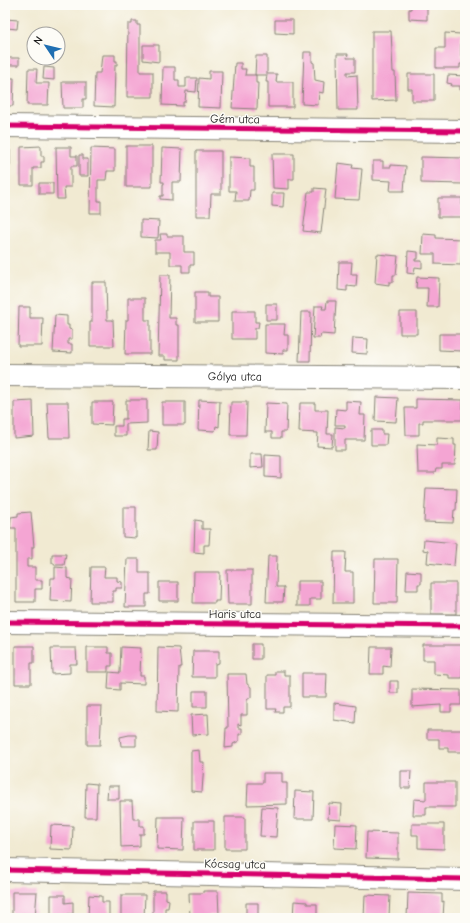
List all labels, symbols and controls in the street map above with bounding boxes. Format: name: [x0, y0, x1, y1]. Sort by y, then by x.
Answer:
north arrow: [26, 26, 66, 66]
text: N: [31, 34, 46, 47]
street label: Gém utca: [210, 112, 260, 126]
street label: Gólya utca: [208, 369, 262, 384]
street label: Haris utca: [209, 607, 261, 621]
street label: Kócsag utca: [204, 856, 266, 872]

